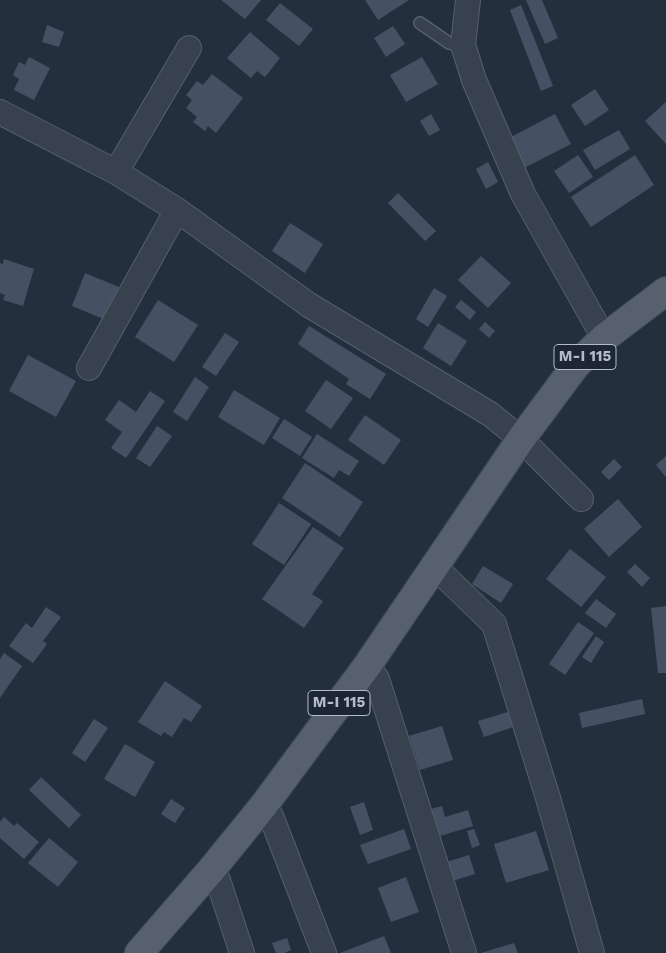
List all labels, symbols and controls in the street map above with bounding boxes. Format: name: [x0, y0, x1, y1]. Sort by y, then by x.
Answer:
road number: M-I 115: [554, 344, 616, 370]
road number: M-I 115: [308, 690, 370, 716]

